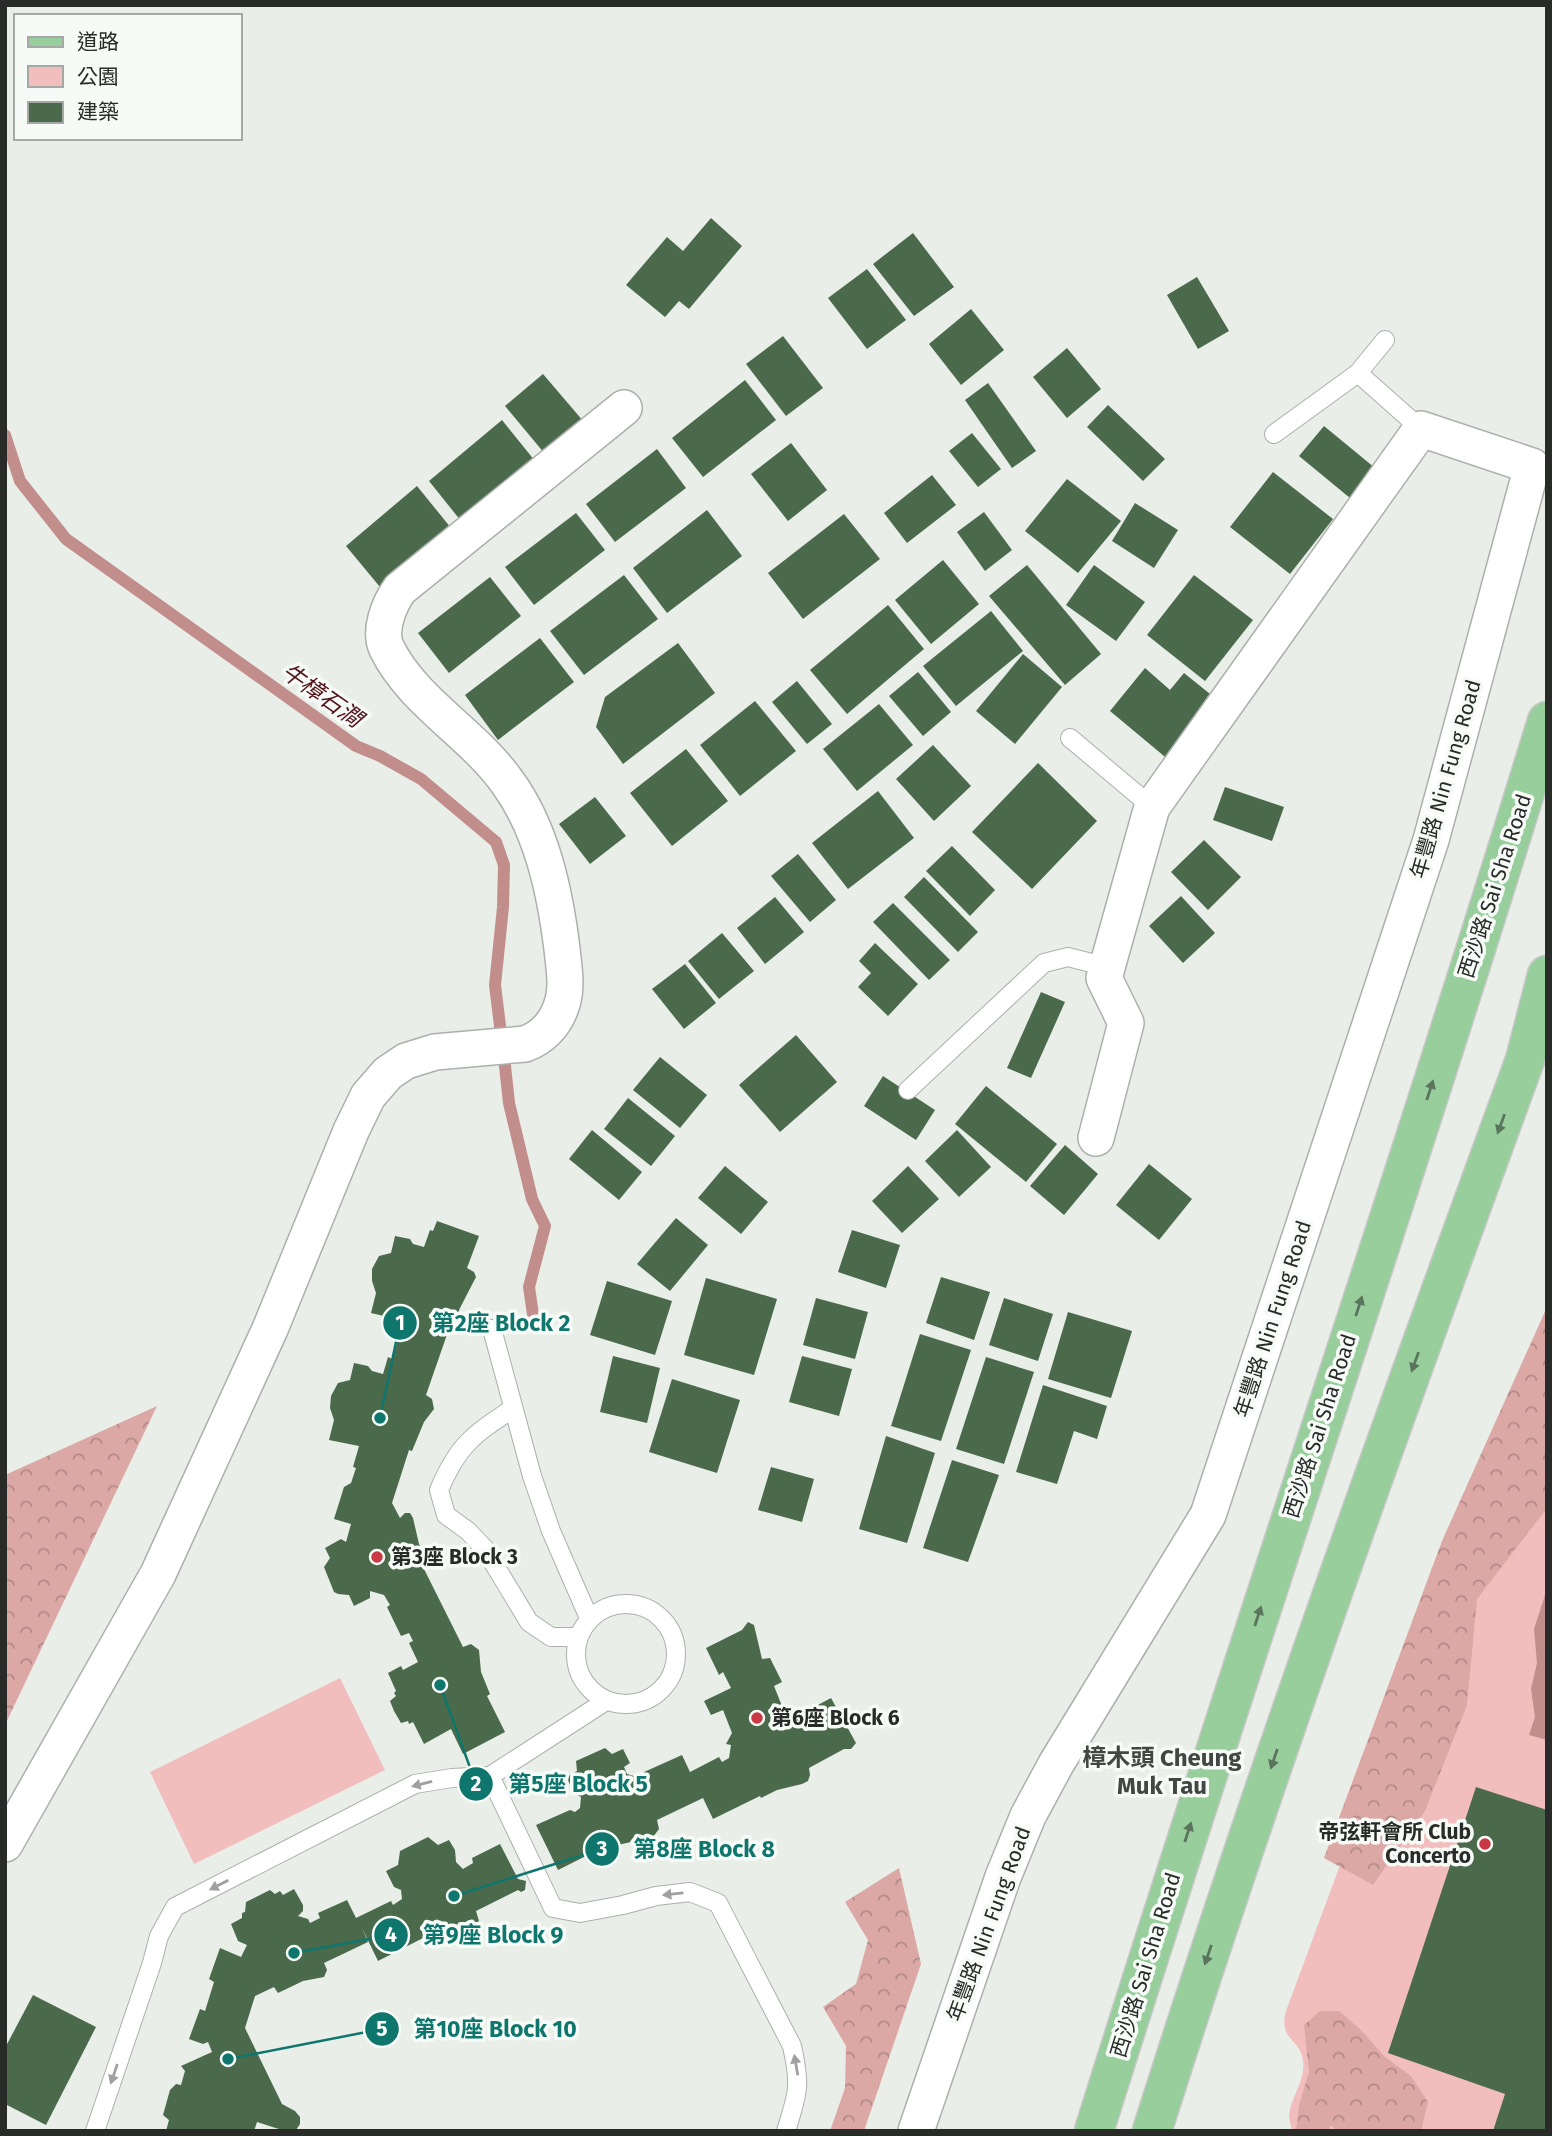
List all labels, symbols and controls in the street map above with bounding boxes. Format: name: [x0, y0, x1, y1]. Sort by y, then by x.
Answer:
legend: [14, 14, 242, 140]
text: 道路: [77, 29, 119, 55]
text: 公園: [77, 64, 119, 90]
text: 建築: [77, 99, 119, 125]
water label: 牛樟石澗: [276, 657, 370, 735]
street label: 年豐路 Nin Fung Road: [1405, 677, 1487, 881]
street label: 西沙路 Sai Sha Road: [1453, 791, 1537, 981]
one-way arrow: [1425, 1079, 1436, 1100]
one-way arrow: [1496, 1113, 1507, 1134]
street label: 年豐路 Nin Fung Road: [1229, 1217, 1317, 1421]
one-way arrow: [1355, 1295, 1365, 1316]
callout: 第2座 Block 2: [382, 1301, 584, 1345]
text: 第2座 Block 2: [432, 1309, 570, 1337]
text: 1: [395, 1310, 405, 1336]
street label: 西沙路 Sai Sha Road: [1278, 1331, 1362, 1521]
one-way arrow: [1409, 1352, 1420, 1373]
place label: 第3座 Block 3: [391, 1544, 518, 1570]
marker: 第3座 Block 3: [369, 1549, 385, 1565]
one-way arrow: [1254, 1605, 1264, 1626]
place label: 第6座 Block 6: [771, 1705, 900, 1731]
marker: 第6座 Block 6: [749, 1710, 765, 1726]
district label: 樟木頭 Cheung Muk Tau: [1082, 1744, 1242, 1800]
one-way arrow: [1268, 1748, 1279, 1769]
callout: 第5座 Block 5: [459, 1762, 661, 1806]
text: 第5座 Block 5: [508, 1770, 648, 1798]
text: 2: [471, 1771, 482, 1797]
one-way arrow: [411, 1779, 433, 1790]
place label: 帝弦軒會所 Club Concerto: [1318, 1819, 1471, 1869]
one-way arrow: [1183, 1821, 1194, 1842]
street label: 年豐路 Nin Fung Road: [942, 1823, 1036, 2025]
callout: 第8座 Block 8: [584, 1827, 789, 1871]
text: 第8座 Block 8: [633, 1835, 775, 1863]
text: 3: [596, 1836, 608, 1862]
marker: 帝弦軒會所 Club Concerto: [1477, 1836, 1493, 1852]
street label: 西沙路 Sai Sha Road: [1105, 1869, 1187, 2061]
one-way arrow: [209, 1880, 229, 1891]
one-way arrow: [662, 1888, 684, 1899]
callout: 第9座 Block 9: [374, 1913, 578, 1957]
text: 第9座 Block 9: [423, 1921, 563, 1949]
text: 4: [385, 1922, 397, 1948]
one-way arrow: [1202, 1944, 1213, 1965]
callout: 第10座 Block 10: [364, 2007, 590, 2051]
text: 第10座 Block 10: [413, 2015, 577, 2043]
text: 5: [376, 2016, 388, 2042]
one-way arrow: [790, 2054, 801, 2076]
one-way arrow: [108, 2064, 119, 2085]

